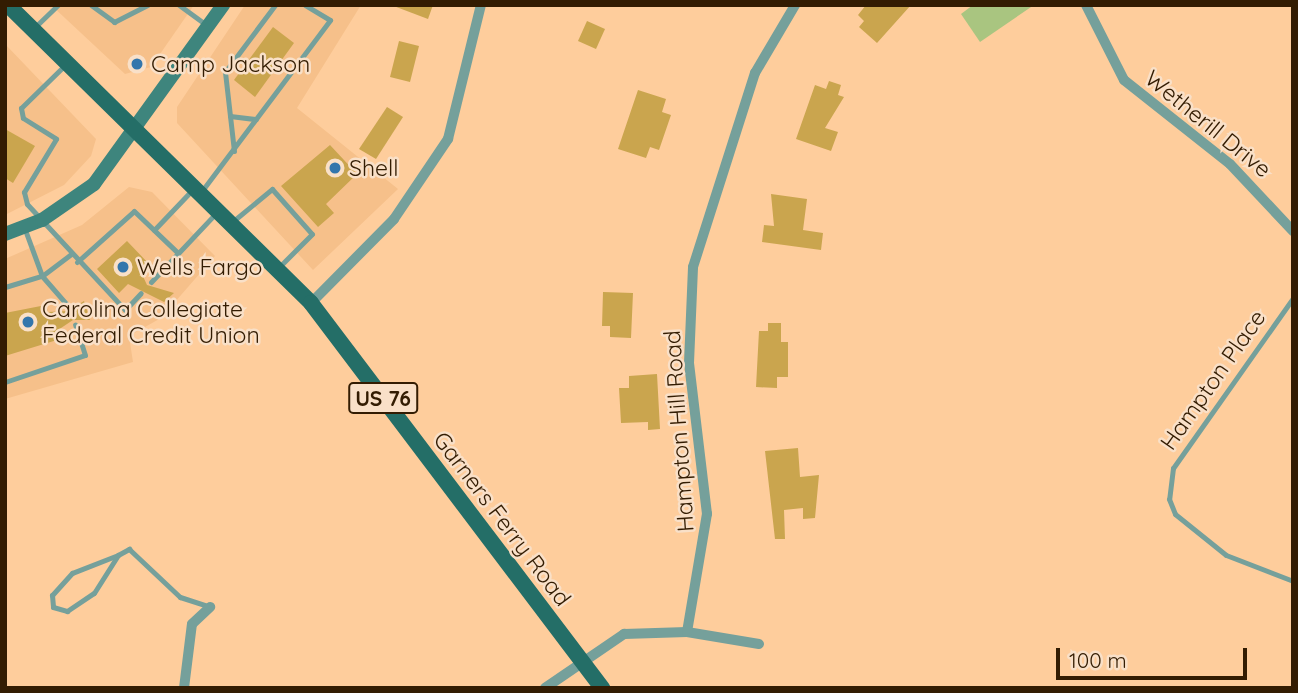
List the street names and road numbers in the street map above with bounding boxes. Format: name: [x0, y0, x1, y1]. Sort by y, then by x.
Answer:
street label: Wetherill Drive: [1139, 65, 1277, 183]
street label: Hampton Place: [1155, 305, 1271, 455]
street label: Hampton Hill Road: [658, 329, 700, 533]
road number: US 76: [348, 380, 418, 416]
street label: Garners Ferry Road: [427, 426, 577, 612]

